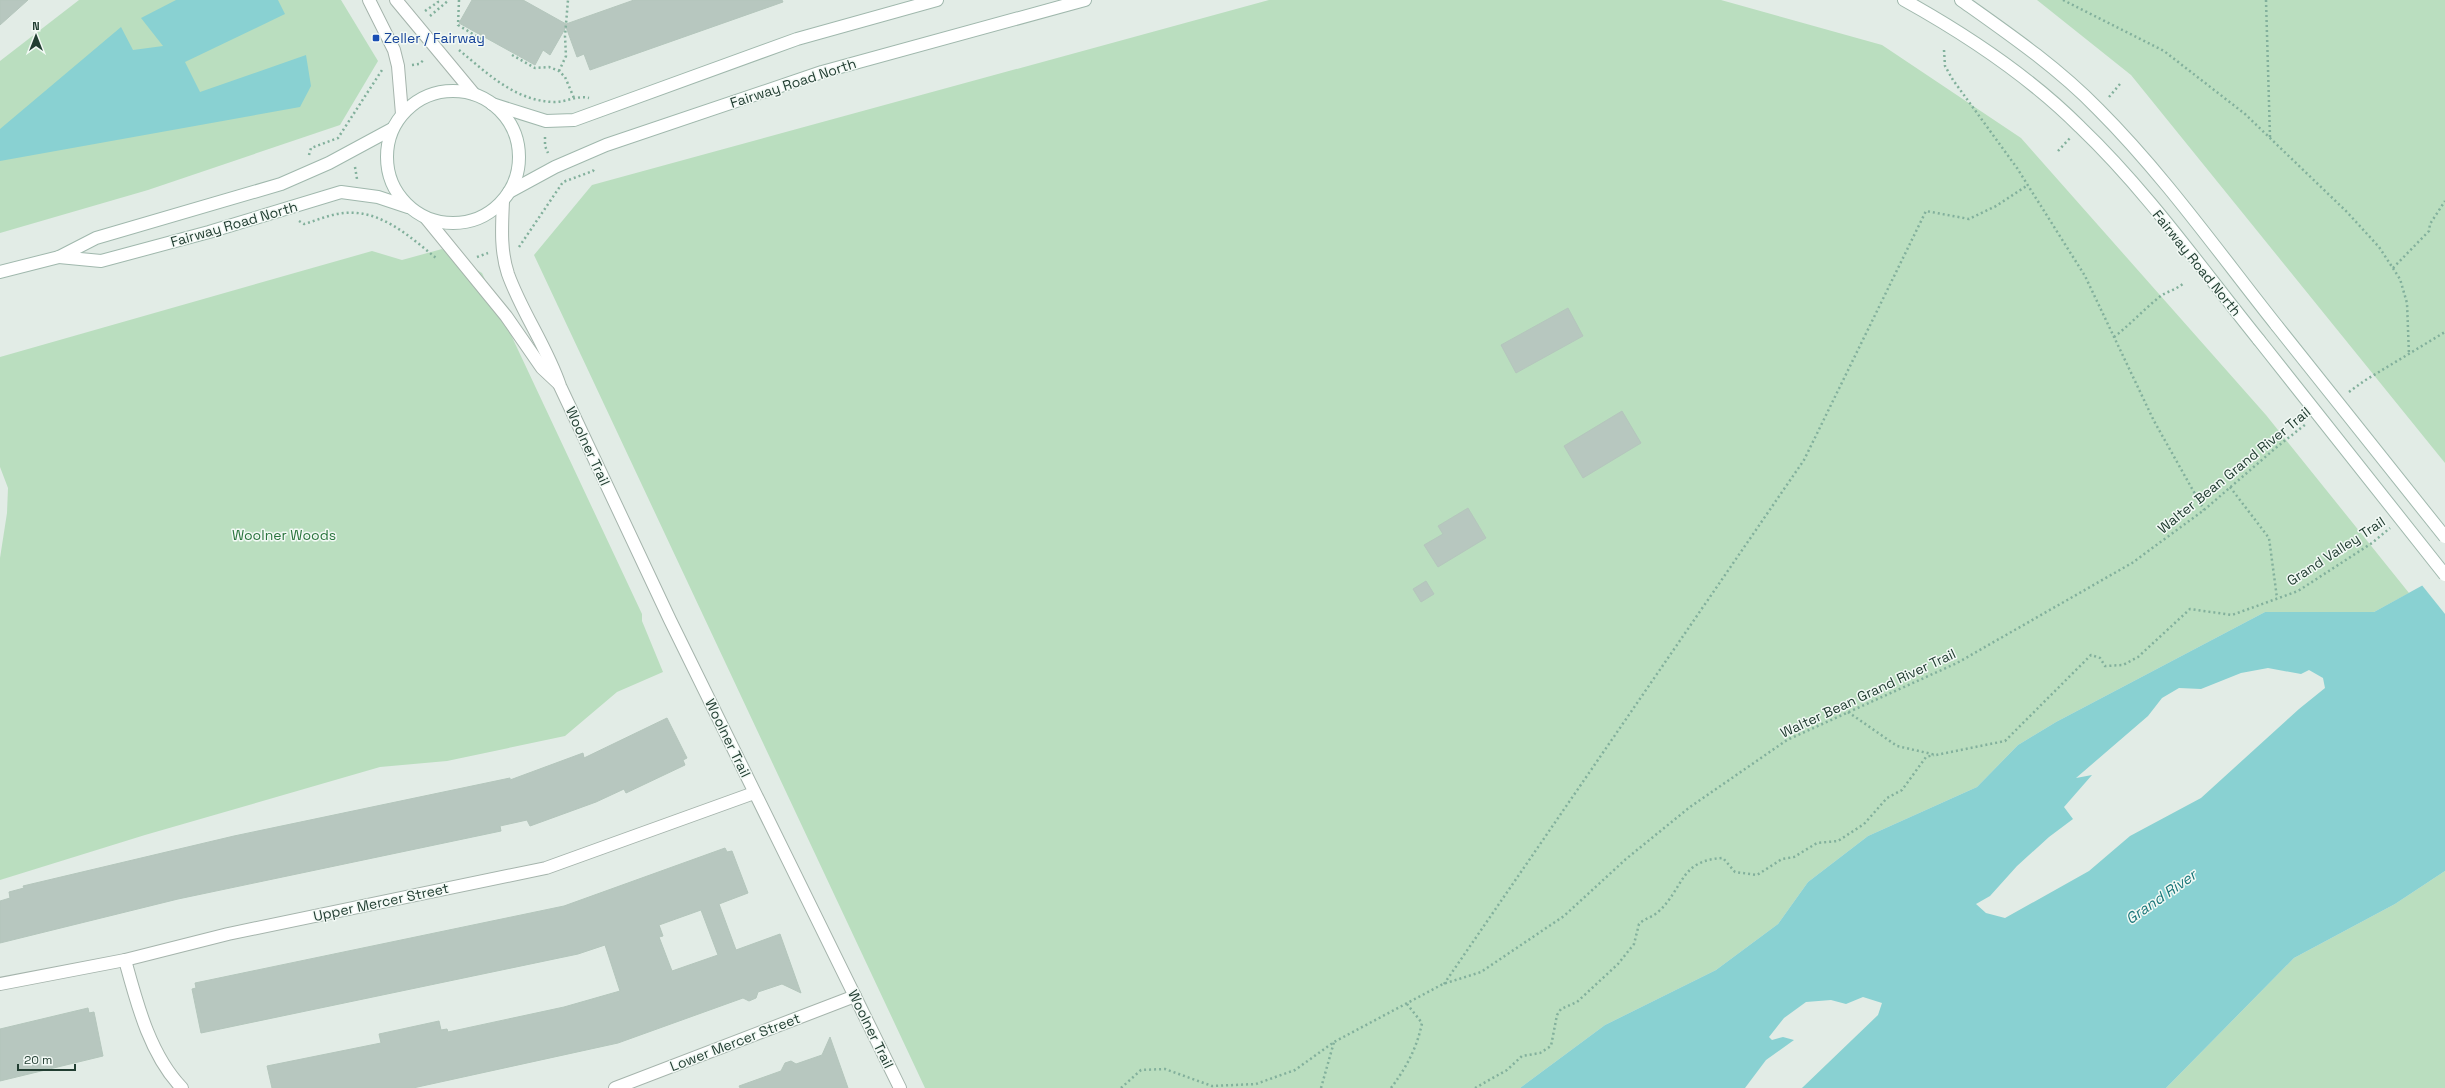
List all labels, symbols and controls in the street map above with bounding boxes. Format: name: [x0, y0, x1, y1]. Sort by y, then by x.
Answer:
north arrow: [16, 16, 56, 56]
text: N: [32, 19, 40, 33]
place label: Zeller / Fairway: [384, 29, 485, 47]
marker: Zeller / Fairway: [371, 33, 381, 43]
street label: Fairway Road North: [728, 54, 858, 112]
street label: Fairway Road North: [168, 197, 300, 251]
street label: Fairway Road North: [2149, 206, 2245, 320]
street label: Walter Bean Grand River Trail: [2154, 403, 2314, 537]
street label: Woolner Trail: [562, 404, 614, 488]
street label: Grand Valley Trail: [2283, 513, 2389, 589]
park label: Woolner Woods: [232, 526, 336, 544]
street label: Walter Bean Grand River Trail: [1777, 644, 1959, 742]
street label: Woolner Trail: [701, 696, 755, 780]
water label: Grand River: [2122, 864, 2201, 928]
street label: Upper Mercer Street: [312, 879, 450, 925]
street label: Woolner Trail: [844, 987, 898, 1071]
street label: Lower Mercer Street: [667, 1009, 803, 1075]
scale bar: [18, 1046, 75, 1072]
text: 20 m: [24, 1052, 52, 1068]

